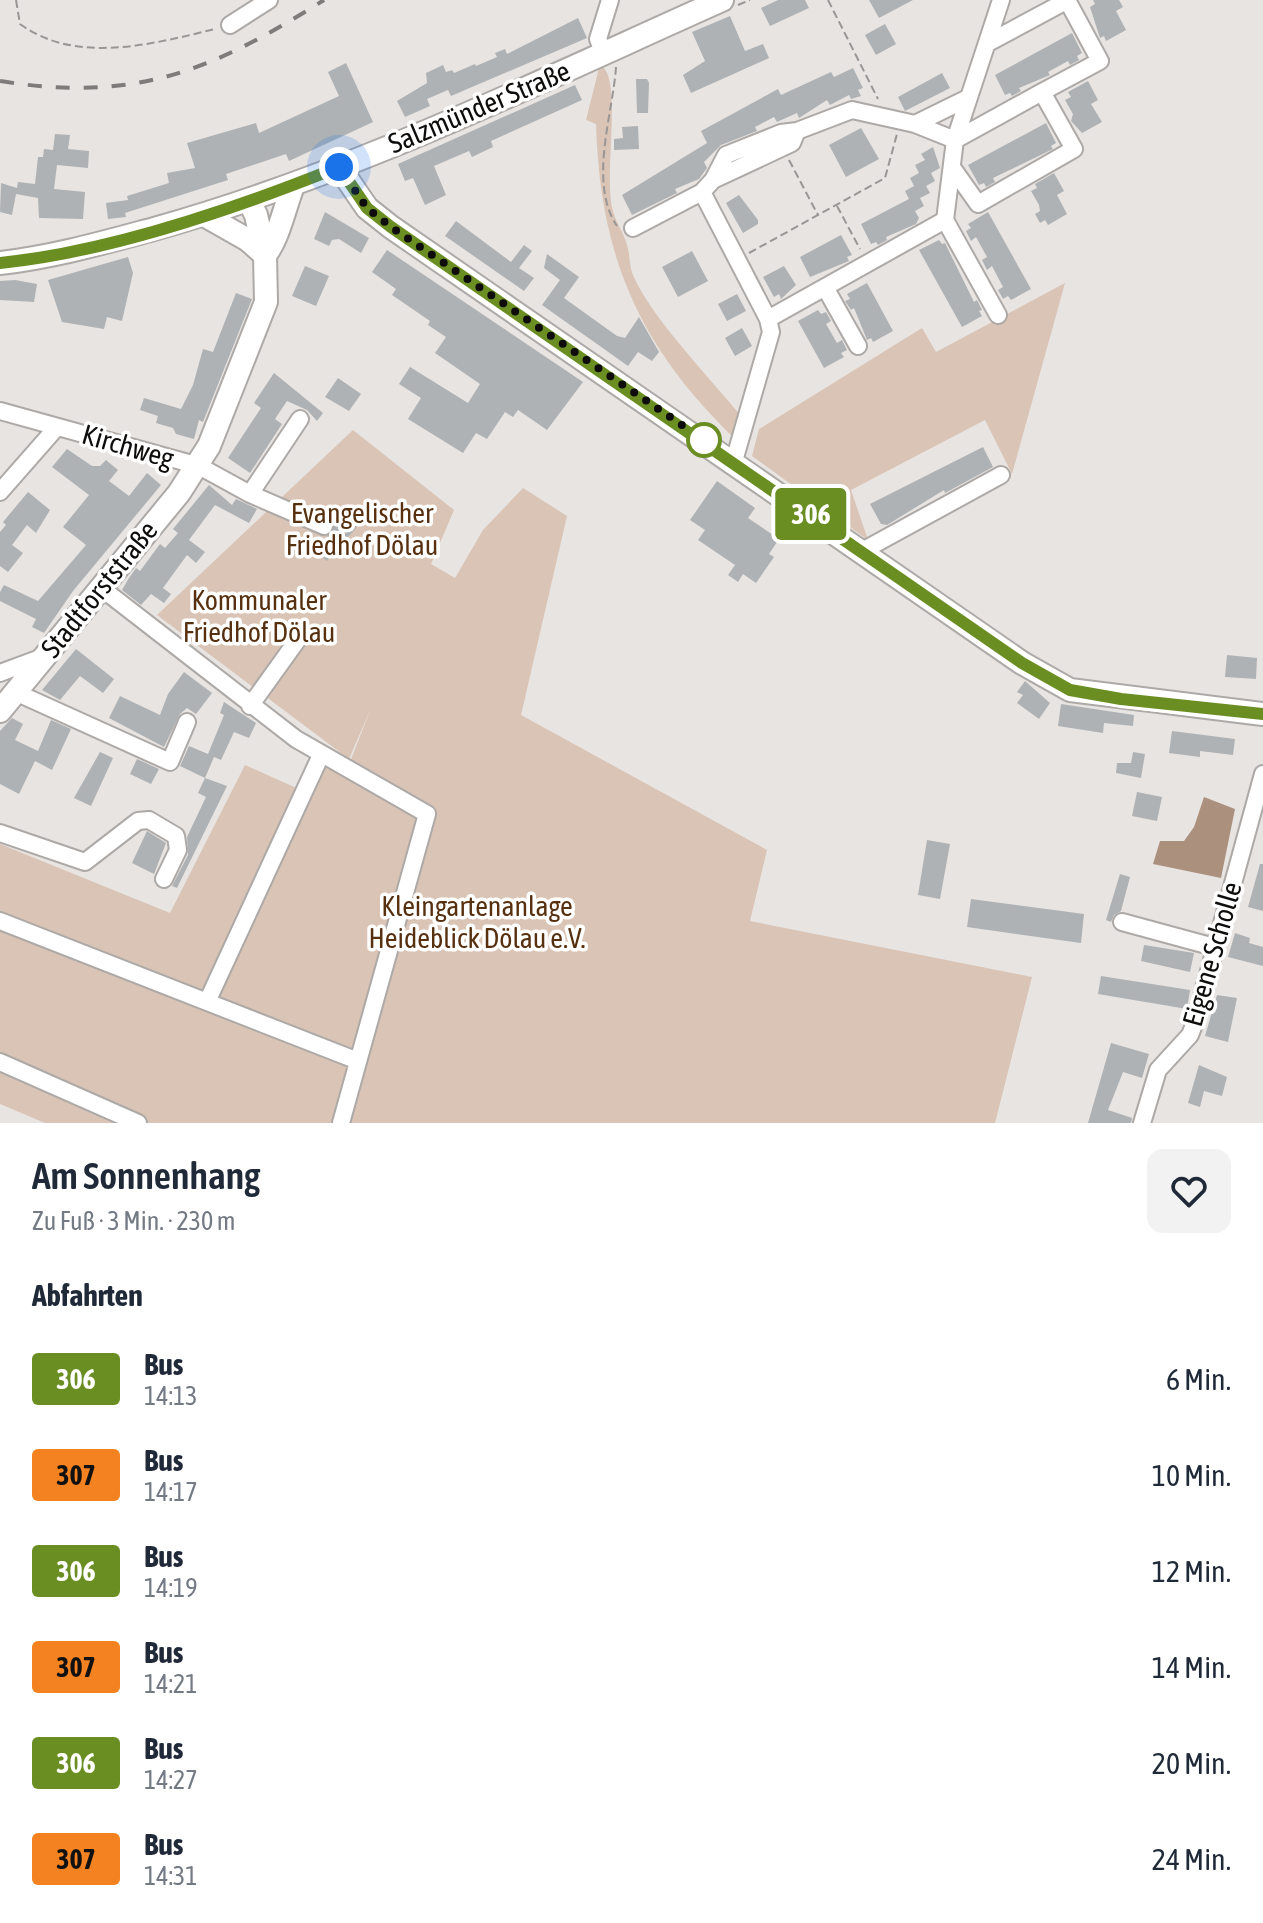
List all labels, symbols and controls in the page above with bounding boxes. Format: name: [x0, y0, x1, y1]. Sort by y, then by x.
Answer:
street label: Salzmünder Straße: [383, 54, 575, 160]
your location: [319, 147, 359, 187]
street label: Kirchweg: [79, 418, 177, 474]
unlabelled marker: [687, 423, 721, 457]
line badge: 306: [765, 488, 857, 540]
park label: Evangelischer Friedhof Dölau: [286, 497, 438, 561]
text: 306: [791, 498, 831, 530]
street label: Stadtforststraße: [34, 514, 164, 664]
park label: Kommunaler Friedhof Dölau: [183, 584, 335, 648]
street label: Eigene Scholle: [1176, 878, 1248, 1030]
park label: Kleingartenanlage Heideblick Dölau e.V.: [369, 890, 585, 954]
button: heart: [1147, 1149, 1231, 1233]
text: Am Sonnenhang: [32, 1154, 260, 1197]
text: Zu Fuß · 3 Min. · 230 m: [32, 1206, 236, 1236]
text: Abfahrten: [32, 1278, 143, 1312]
text: Bus: [144, 1347, 183, 1381]
text: 6 Min.: [1166, 1362, 1231, 1396]
text: 306: [56, 1363, 96, 1395]
text: 14:13: [144, 1381, 198, 1411]
text: Bus: [144, 1443, 183, 1477]
text: 10 Min.: [1152, 1458, 1231, 1492]
text: 307: [56, 1459, 96, 1491]
text: 14:17: [144, 1477, 198, 1507]
text: Bus: [144, 1539, 183, 1573]
text: 12 Min.: [1152, 1554, 1231, 1588]
text: 306: [56, 1555, 96, 1587]
text: 14:19: [144, 1573, 198, 1603]
text: Bus: [144, 1635, 183, 1669]
text: 14 Min.: [1152, 1650, 1231, 1684]
text: 307: [56, 1651, 96, 1683]
text: 14:21: [144, 1669, 198, 1699]
text: Bus: [144, 1731, 183, 1765]
text: 20 Min.: [1152, 1746, 1231, 1780]
text: 306: [56, 1747, 96, 1779]
text: 14:27: [144, 1765, 198, 1795]
text: Bus: [144, 1827, 183, 1861]
text: 24 Min.: [1152, 1842, 1231, 1876]
text: 307: [56, 1843, 96, 1875]
text: 14:31: [144, 1861, 198, 1891]

